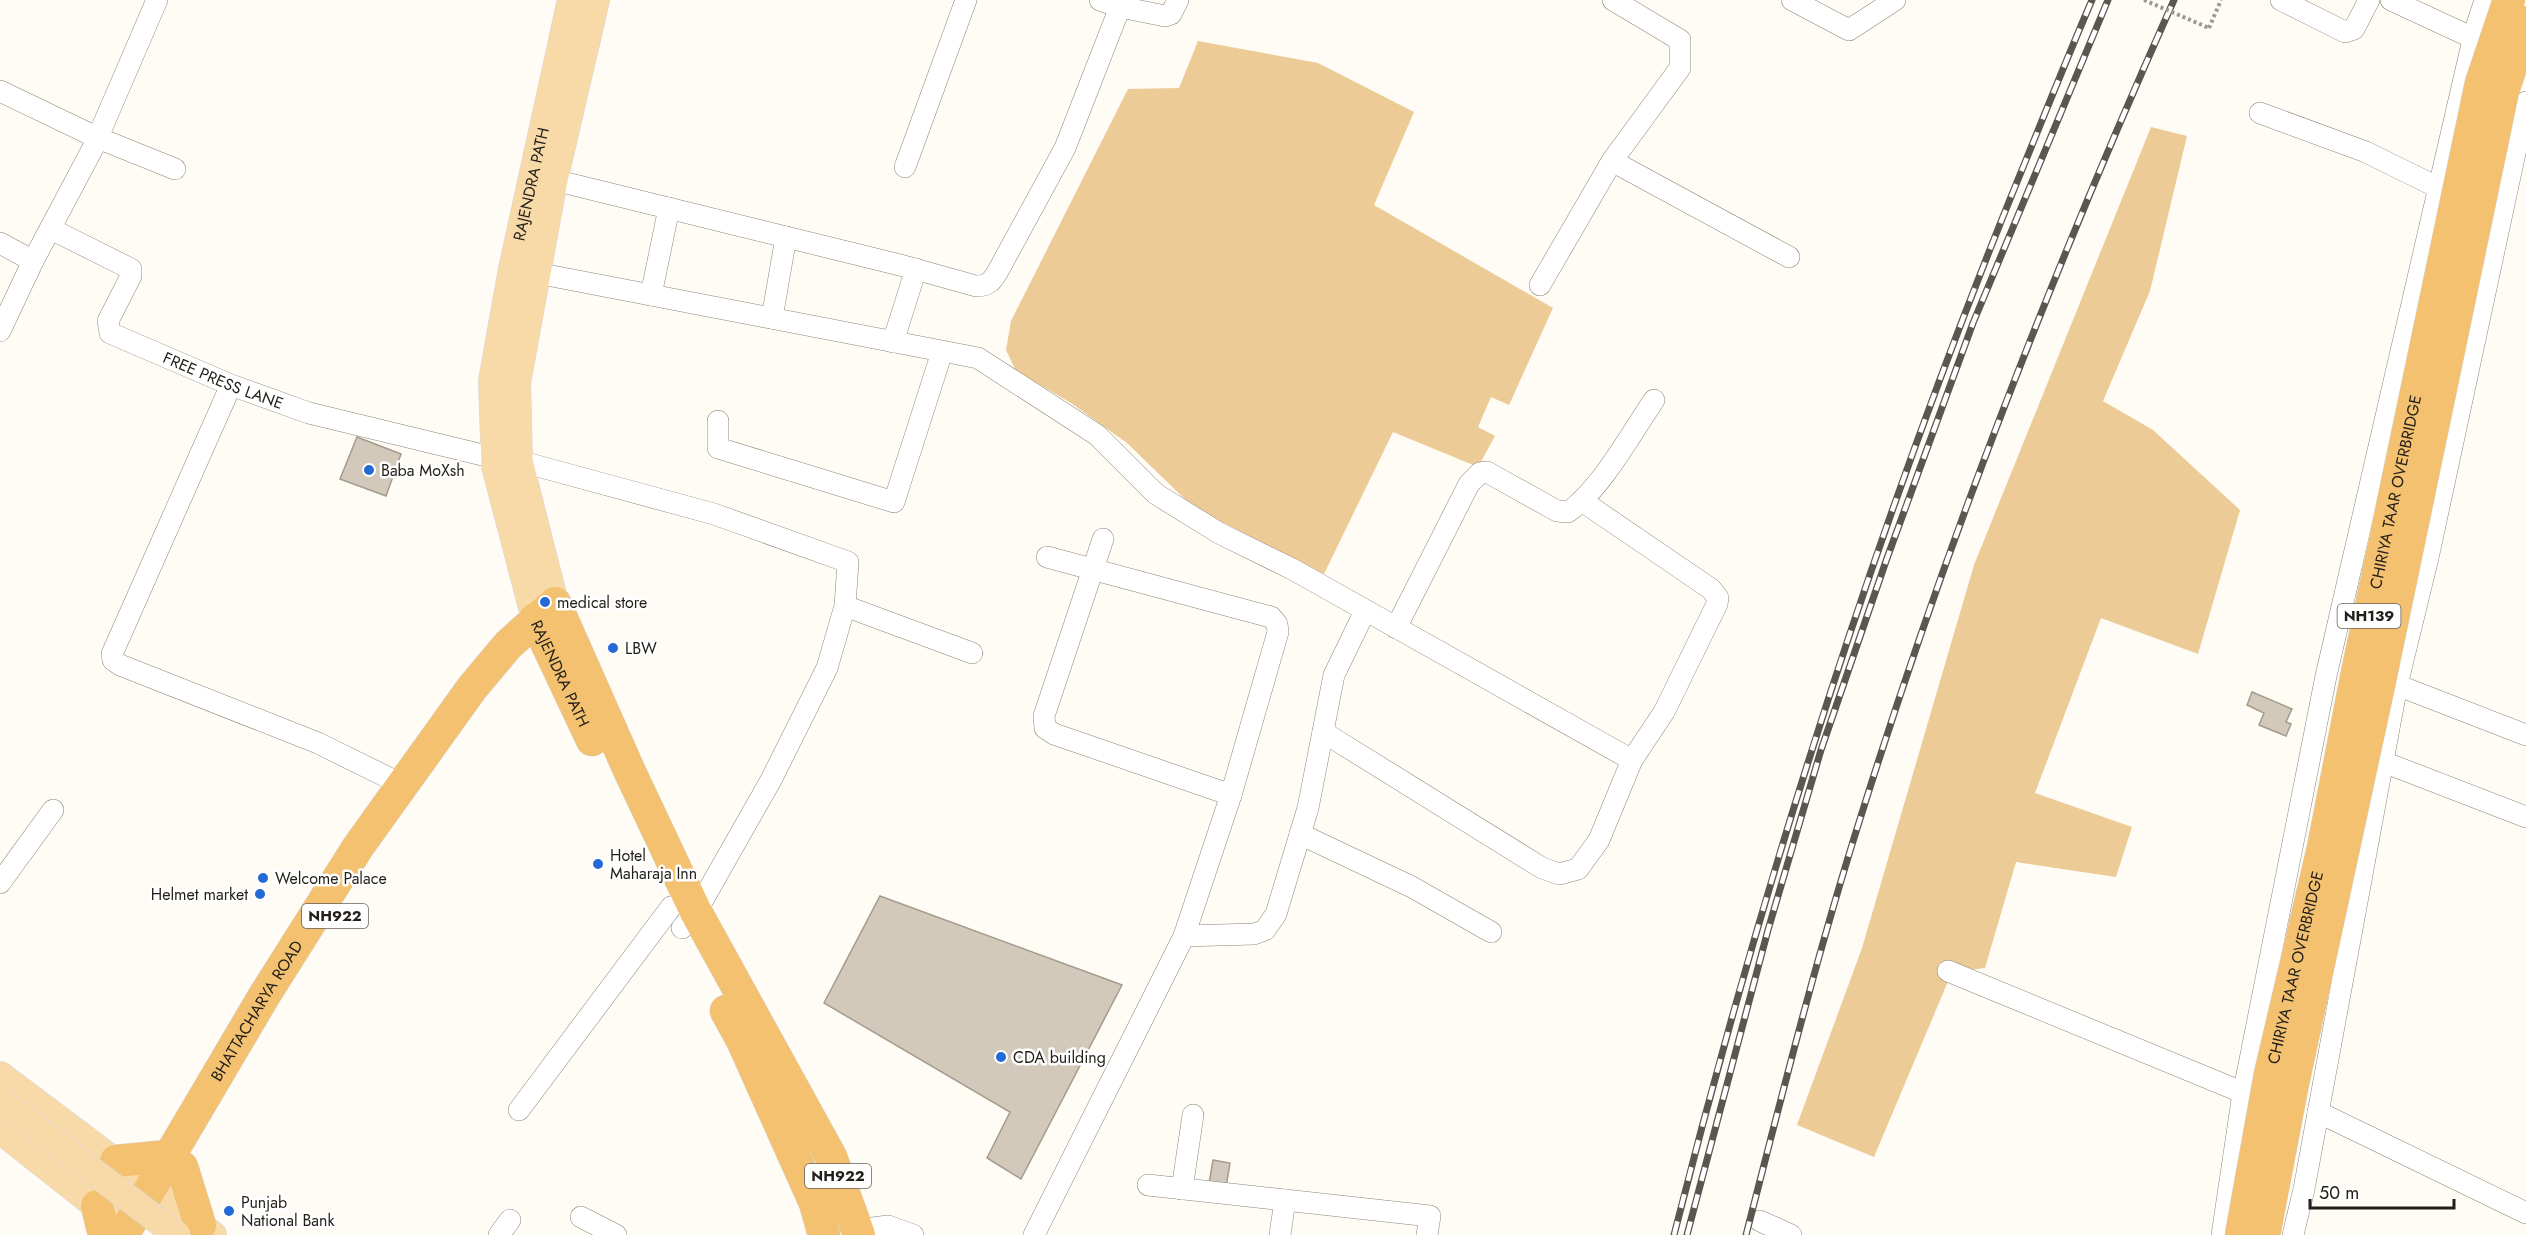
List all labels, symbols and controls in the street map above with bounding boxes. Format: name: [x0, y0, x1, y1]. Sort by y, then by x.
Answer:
street label: RAJENDRA PATH: [507, 125, 555, 243]
street label: FREE PRESS LANE: [159, 346, 287, 415]
street label: CHIRIYA TAAR OVERBRIDGE: [2364, 393, 2427, 591]
place label: Baba MoXsh: [381, 459, 465, 482]
marker: Baba MoXsh: [362, 463, 376, 477]
place label: medical store: [557, 591, 647, 614]
marker: medical store: [538, 595, 552, 609]
road number: NH139: [2338, 604, 2400, 628]
street label: RAJENDRA PATH: [525, 616, 595, 731]
place label: LBW: [625, 637, 657, 660]
marker: LBW: [606, 641, 620, 655]
place label: Hotel Maharaja Inn: [610, 844, 697, 885]
marker: Hotel Maharaja Inn: [591, 857, 605, 871]
place label: Welcome Palace: [275, 867, 387, 890]
street label: CHIRIYA TAAR OVERBRIDGE: [2262, 869, 2329, 1066]
marker: Welcome Palace: [256, 871, 270, 885]
place label: Helmet market: [151, 883, 248, 906]
marker: Helmet market: [253, 887, 267, 901]
road number: NH922: [302, 904, 368, 928]
street label: BHATTACHARYA ROAD: [205, 936, 308, 1086]
place label: CDA building: [1013, 1046, 1106, 1069]
marker: CDA building: [994, 1050, 1008, 1064]
road number: NH922: [805, 1164, 871, 1188]
scale bar: [2310, 1172, 2454, 1210]
text: 50 m: [2319, 1180, 2359, 1206]
place label: Punjab National Bank: [241, 1191, 335, 1232]
marker: Punjab National Bank: [222, 1204, 236, 1218]

